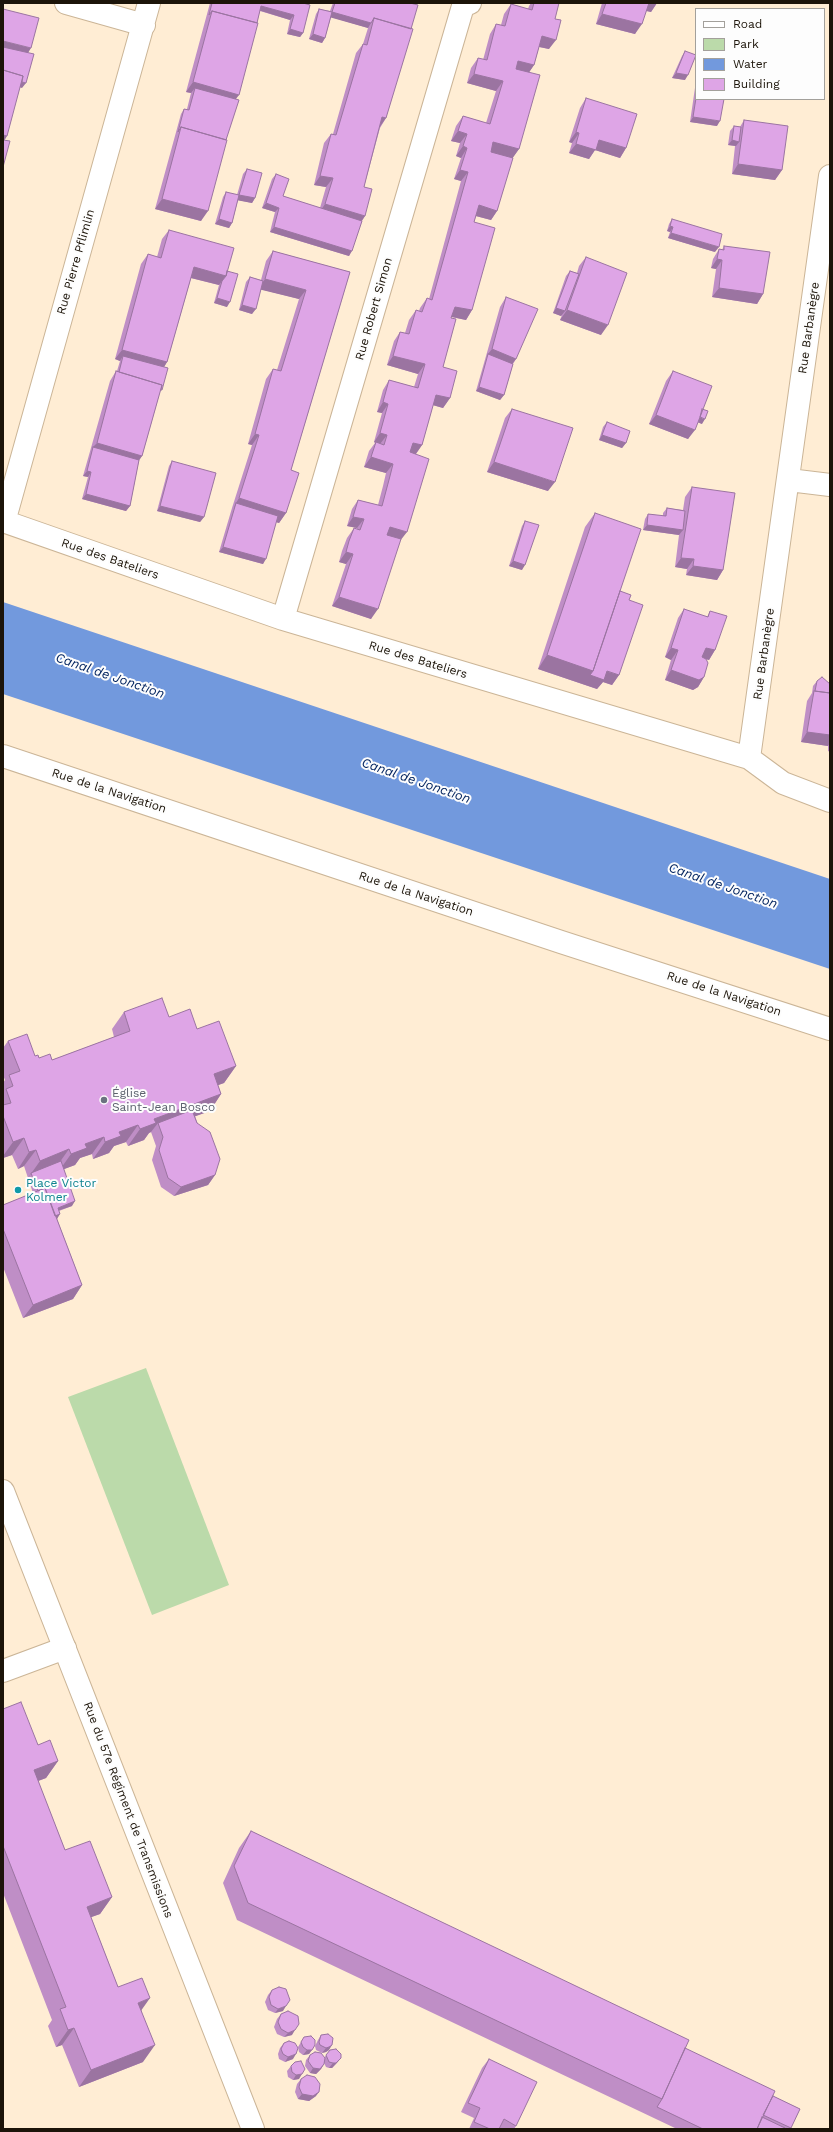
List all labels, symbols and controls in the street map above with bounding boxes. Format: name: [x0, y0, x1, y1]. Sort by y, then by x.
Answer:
legend: [695, 8, 825, 100]
text: Road: [733, 17, 762, 31]
text: Park: [733, 37, 759, 51]
text: Water: [733, 57, 767, 71]
text: Building: [733, 77, 780, 91]
street label: Rue Pierre Pflimlin: [54, 208, 98, 316]
street label: Rue Robert Simon: [352, 256, 396, 362]
street label: Rue Barbanègre: [795, 281, 823, 375]
street label: Rue des Bateliers: [59, 536, 161, 582]
street label: Rue Barbanègre: [750, 607, 778, 701]
street label: Rue des Bateliers: [367, 638, 469, 682]
water label: Canal de Jonction: [53, 650, 167, 702]
water label: Canal de Jonction: [359, 755, 473, 807]
street label: Rue de la Navigation: [50, 766, 168, 816]
water label: Canal de Jonction: [666, 860, 780, 912]
street label: Rue de la Navigation: [357, 869, 475, 919]
street label: Rue de la Navigation: [665, 969, 783, 1019]
place label: Église Saint-Jean Bosco: [112, 1086, 215, 1114]
marker: Église Saint-Jean Bosco: [99, 1095, 109, 1105]
place label: Place Victor Kolmer: [26, 1176, 96, 1204]
marker: Place Victor Kolmer: [13, 1185, 23, 1195]
street label: Rue du 57e Régiment de Transmissions: [80, 1700, 176, 1920]

